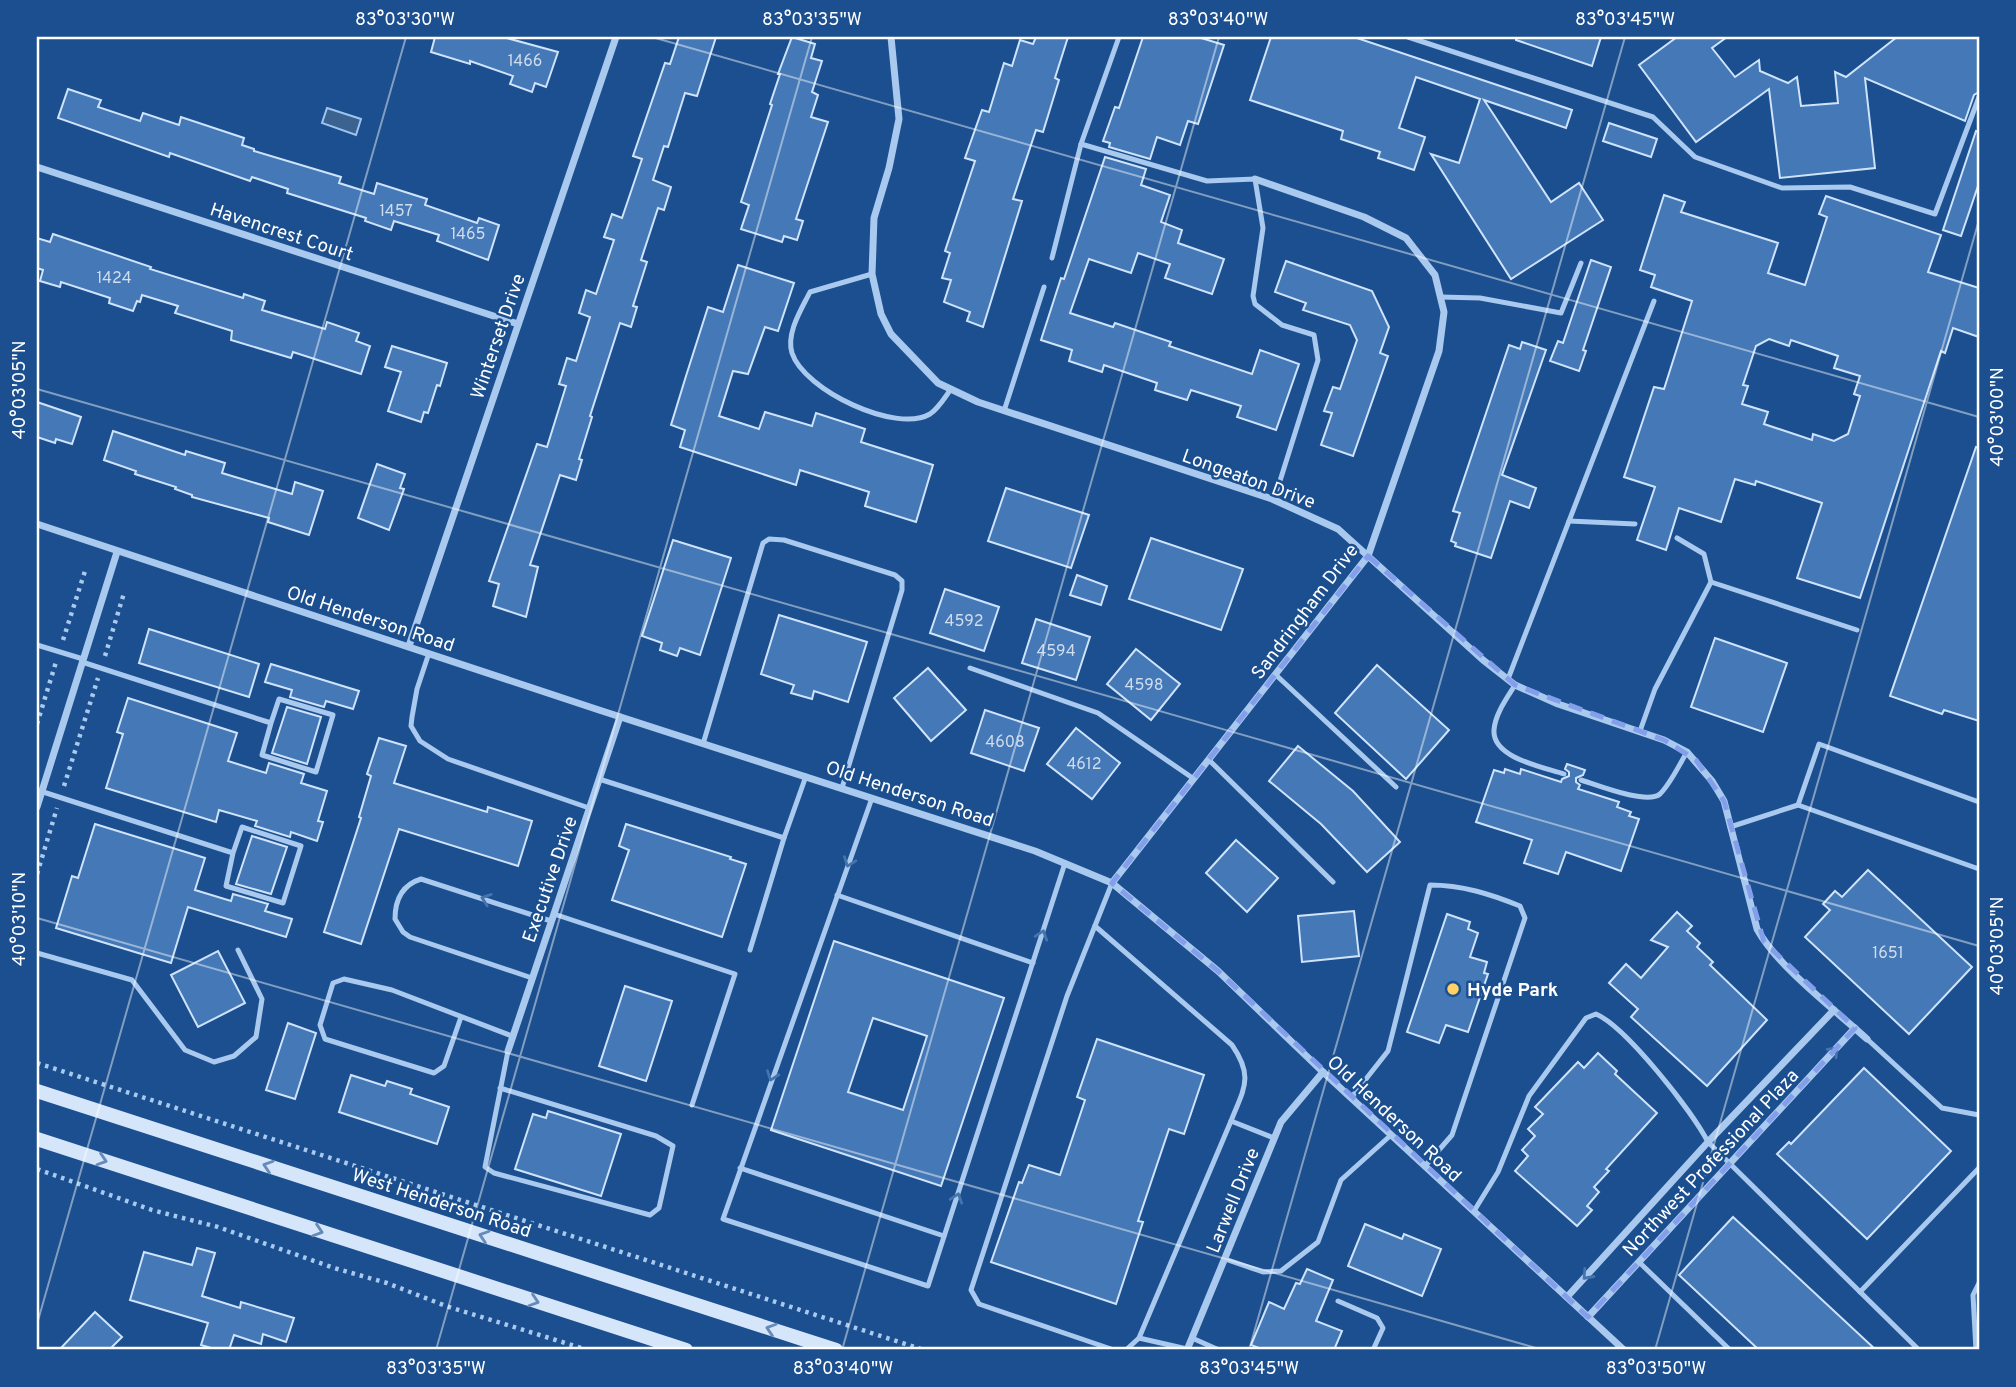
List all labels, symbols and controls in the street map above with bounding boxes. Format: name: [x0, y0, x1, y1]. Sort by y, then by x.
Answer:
text: 83°03'30"W: [355, 9, 455, 32]
text: 83°03'35"W: [762, 9, 862, 32]
text: 83°03'40"W: [1168, 9, 1268, 32]
text: 83°03'45"W: [1575, 9, 1675, 32]
house number: 1466: [508, 52, 542, 72]
street label: Havencrest Court: [207, 198, 356, 267]
house number: 1457: [379, 202, 413, 222]
house number: 1465: [450, 225, 486, 245]
house number: 1424: [96, 269, 132, 289]
street label: Winterset Drive: [466, 271, 532, 403]
text: 40°03'05"N: [9, 340, 32, 440]
text: 40°03'00"N: [1987, 367, 2010, 467]
street label: Longeaton Drive: [1178, 445, 1318, 515]
street label: Sandringham Drive: [1247, 540, 1364, 685]
street label: Old Henderson Road: [283, 581, 457, 658]
house number: 4592: [944, 612, 984, 632]
house number: 4594: [1036, 642, 1076, 662]
house number: 4598: [1124, 676, 1164, 696]
house number: 4608: [985, 733, 1025, 753]
house number: 4612: [1066, 755, 1102, 775]
street label: Old Henderson Road: [822, 756, 996, 833]
street label: Executive Drive: [518, 813, 584, 946]
one-way arrow: [843, 856, 857, 868]
text: 40°03'10"N: [9, 872, 32, 966]
one-way arrow: [481, 893, 493, 907]
text: 40°03'05"N: [1987, 896, 2010, 996]
one-way arrow: [1034, 929, 1048, 942]
house number: 1651: [1872, 944, 1904, 964]
place label: Hyde Park: [1467, 979, 1559, 1003]
marker: Hyde Park: [1445, 981, 1461, 997]
one-way arrow: [1825, 1046, 1838, 1059]
street label: Old Henderson Road: [1321, 1051, 1466, 1188]
street label: Northwest Professional Plaza: [1618, 1065, 1805, 1262]
one-way arrow: [766, 1070, 780, 1082]
street label: Larwell Drive: [1202, 1145, 1266, 1257]
one-way arrow: [95, 1152, 107, 1167]
one-way arrow: [262, 1160, 275, 1174]
street label: West Henderson Road: [349, 1164, 534, 1244]
one-way arrow: [948, 1192, 963, 1204]
one-way arrow: [311, 1223, 324, 1237]
one-way arrow: [479, 1230, 491, 1245]
one-way arrow: [1583, 1267, 1595, 1280]
one-way arrow: [528, 1293, 540, 1307]
one-way arrow: [765, 1323, 777, 1337]
text: 83°03'35"W: [386, 1358, 486, 1381]
text: 83°03'40"W: [793, 1358, 893, 1381]
text: 83°03'45"W: [1199, 1358, 1299, 1381]
text: 83°03'50"W: [1606, 1358, 1706, 1381]

